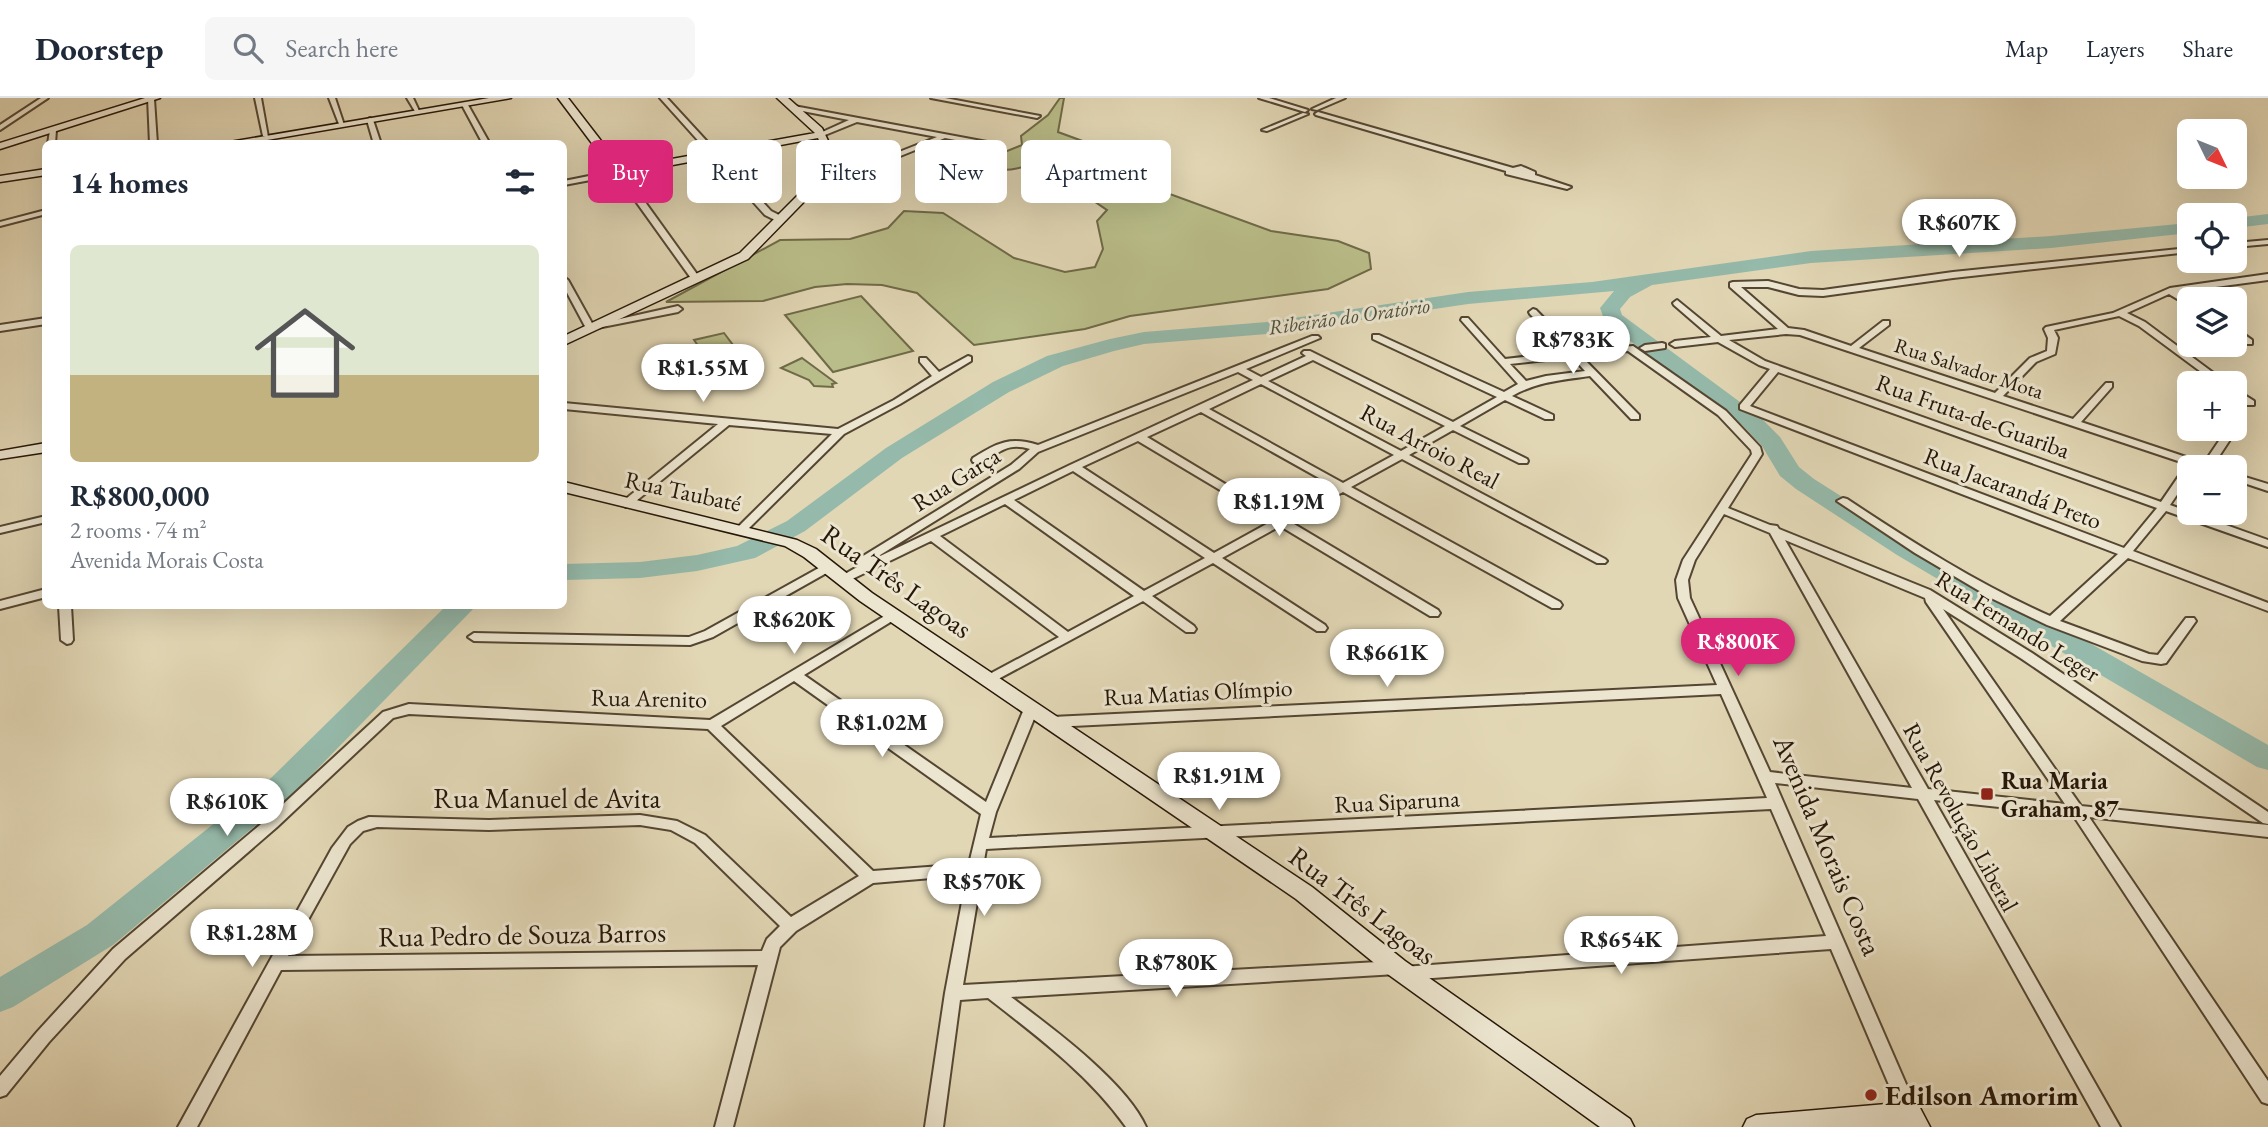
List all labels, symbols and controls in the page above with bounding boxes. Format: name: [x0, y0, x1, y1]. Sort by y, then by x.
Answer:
search box: [205, 17, 695, 80]
text: Doorstep: [35, 27, 163, 70]
icon: search: [229, 29, 267, 67]
text: Search here: [285, 31, 398, 65]
text: Map: [2005, 33, 2048, 64]
text: Layers: [2086, 33, 2145, 64]
text: Share: [2183, 33, 2233, 64]
north arrow: [2177, 119, 2247, 189]
map controls: [2177, 119, 2247, 525]
chip: Buy: [588, 140, 673, 203]
chip: Rent: [687, 140, 782, 203]
chip: Filters: [796, 140, 901, 203]
chip: New: [915, 140, 1007, 203]
chip: Apartment: [1021, 140, 1171, 203]
text: 14 homes: [70, 163, 188, 202]
icon: filters: [501, 163, 539, 201]
pin: R$607K: [1902, 200, 2016, 259]
button: locate: [2177, 203, 2247, 273]
text: R$607K: [1918, 207, 2000, 237]
button: layers: [2177, 287, 2247, 357]
icon: home: [242, 290, 368, 416]
water label: Ribeirão do Oratório: [1266, 291, 1432, 341]
pin: R$783K: [1516, 316, 1630, 376]
text: R$783K: [1532, 324, 1614, 354]
street label: Rua Salvador Mota: [1891, 331, 2048, 405]
pin: R$1.55M: [638, 344, 768, 404]
text: R$1.55M: [657, 352, 749, 382]
street label: Rua Fruta-de-Guariba: [1872, 367, 2075, 466]
button: +: [2177, 371, 2247, 441]
street label: Rua Arroio Real: [1355, 396, 1505, 496]
street label: Rua Garça: [906, 440, 1006, 518]
street label: Rua Jacarandá Preto: [1920, 440, 2106, 536]
button: −: [2177, 455, 2247, 525]
street label: Rua Taubaté: [622, 464, 744, 518]
text: R$800,000: [70, 476, 209, 515]
pin: R$1.19M: [1214, 478, 1344, 538]
text: R$1.19M: [1233, 486, 1325, 516]
text: 2 rooms · 74 m²: [70, 515, 207, 545]
street label: Rua Três Lagoas: [815, 516, 979, 646]
text: Avenida Morais Costa: [70, 545, 264, 575]
street label: Rua Fernando Leger: [1930, 563, 2106, 689]
pin: R$620K: [737, 596, 851, 656]
text: R$620K: [753, 604, 835, 634]
pin: R$800K: [1681, 618, 1795, 678]
text: R$800K: [1697, 626, 1779, 656]
pin: R$661K: [1330, 630, 1444, 689]
text: R$661K: [1346, 637, 1428, 667]
street label: Rua Matias Olímpio: [1103, 672, 1293, 712]
street label: Rua Arenito: [591, 681, 707, 715]
pin: R$1.02M: [817, 700, 947, 759]
text: R$1.02M: [836, 707, 928, 737]
street label: Rua Revolução Liberal: [1896, 717, 2026, 917]
street label: Avenida Morais Costa: [1765, 729, 1891, 961]
pin: R$1.91M: [1154, 752, 1284, 812]
text: R$1.91M: [1173, 760, 1265, 790]
place label: Rua Maria Graham, 87: [2001, 765, 2119, 824]
pin: R$610K: [170, 778, 284, 838]
street label: Rua Manuel de Avita: [433, 780, 661, 816]
street label: Rua Siparuna: [1333, 782, 1461, 820]
text: R$610K: [186, 786, 268, 816]
marker: Rua Maria Graham, 87: [1979, 786, 1995, 802]
street label: Rua Três Lagoas: [1282, 838, 1444, 972]
pin: R$570K: [927, 858, 1041, 918]
text: R$570K: [943, 866, 1025, 896]
pin: R$1.28M: [187, 910, 317, 969]
street label: Rua Pedro de Souza Barros: [378, 913, 666, 955]
pin: R$654K: [1564, 916, 1678, 976]
text: R$1.28M: [206, 917, 298, 947]
text: R$654K: [1580, 924, 1662, 954]
pin: R$780K: [1119, 940, 1233, 999]
text: R$780K: [1135, 947, 1217, 977]
place label: Edilson Amorim: [1885, 1077, 2079, 1113]
marker: Edilson Amorim: [1863, 1087, 1879, 1103]

